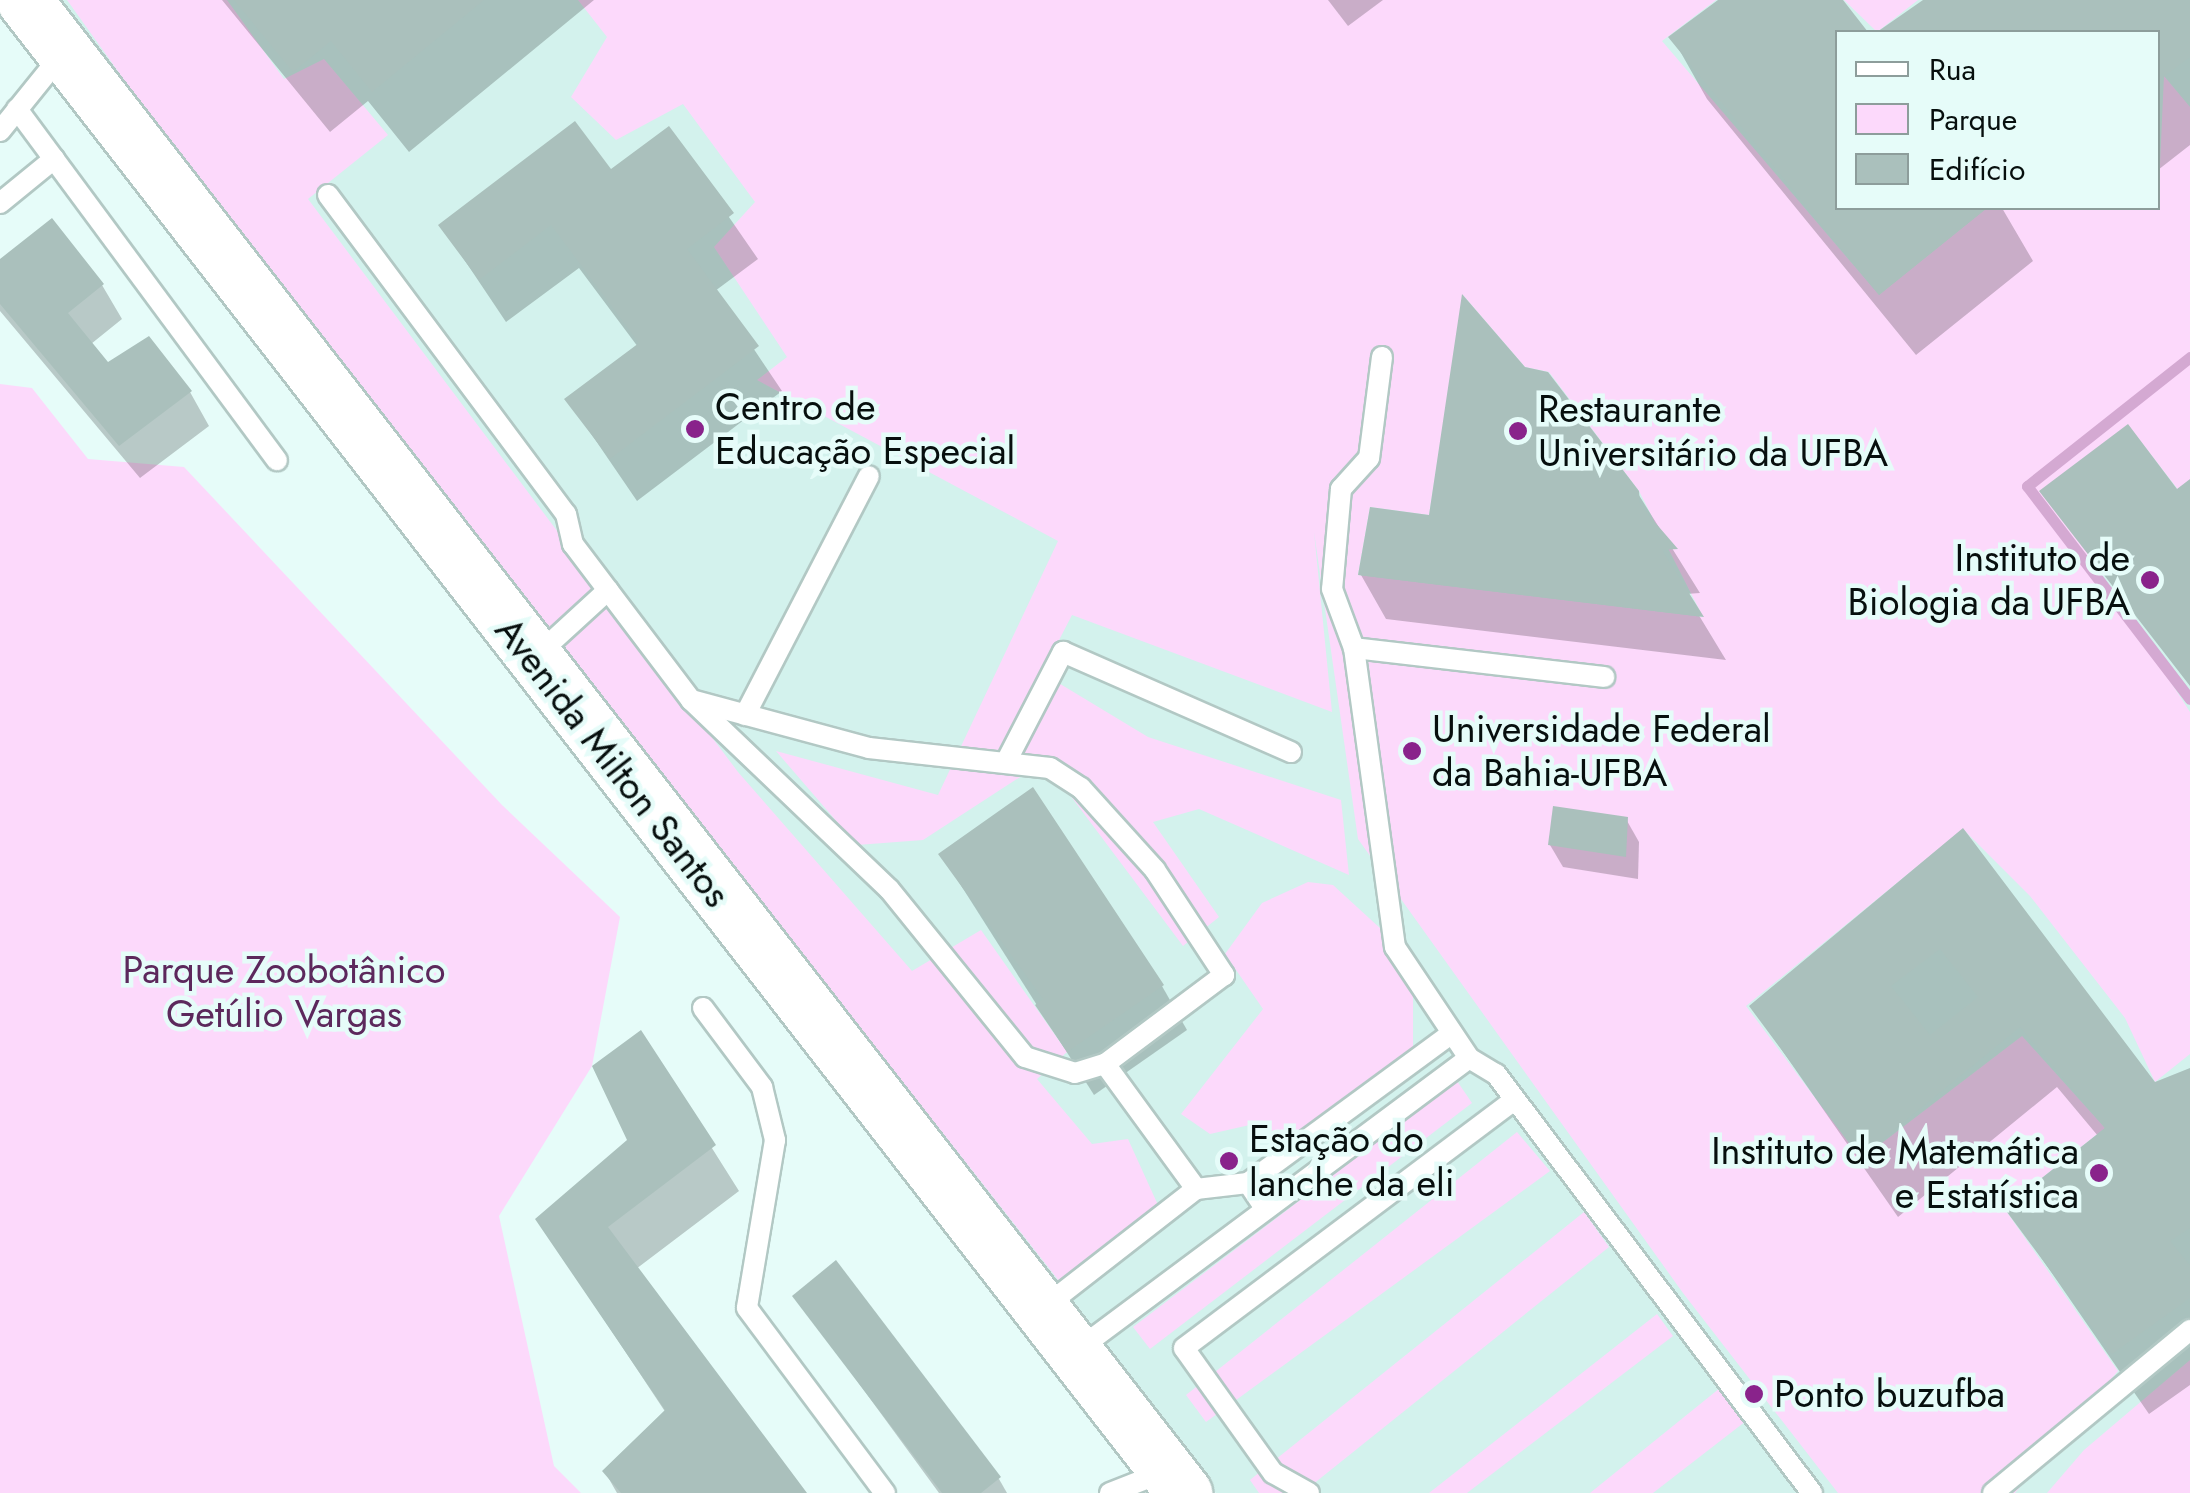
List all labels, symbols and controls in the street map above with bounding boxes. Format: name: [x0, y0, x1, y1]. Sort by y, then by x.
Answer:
legend: [1835, 30, 2160, 210]
text: Rua: [1929, 48, 1976, 91]
text: Parque: [1929, 98, 2017, 141]
text: Edifício: [1929, 148, 2025, 191]
place label: Centro de Educação Especial: [715, 384, 1015, 474]
place label: Restaurante Universitário da UFBA: [1538, 386, 1888, 476]
marker: Centro de Educação Especial: [684, 418, 706, 440]
marker: Restaurante Universitário da UFBA: [1507, 420, 1529, 442]
place label: Instituto de Biologia da UFBA: [1848, 535, 2130, 624]
marker: Instituto de Biologia da UFBA: [2139, 569, 2161, 591]
street label: Avenida Milton Santos: [486, 608, 740, 916]
place label: Universidade Federal da Bahia-UFBA: [1432, 706, 1771, 796]
marker: Universidade Federal da Bahia-UFBA: [1401, 740, 1423, 762]
park label: Parque Zoobotânico Getúlio Vargas: [123, 947, 445, 1036]
place label: Estação do lanche da eli: [1249, 1116, 1455, 1206]
place label: Instituto de Matemática e Estatística: [1711, 1128, 2079, 1218]
marker: Estação do lanche da eli: [1218, 1150, 1240, 1172]
marker: Instituto de Matemática e Estatística: [2088, 1162, 2110, 1184]
place label: Ponto buzufba: [1774, 1371, 2005, 1417]
marker: Ponto buzufba: [1743, 1383, 1765, 1405]

